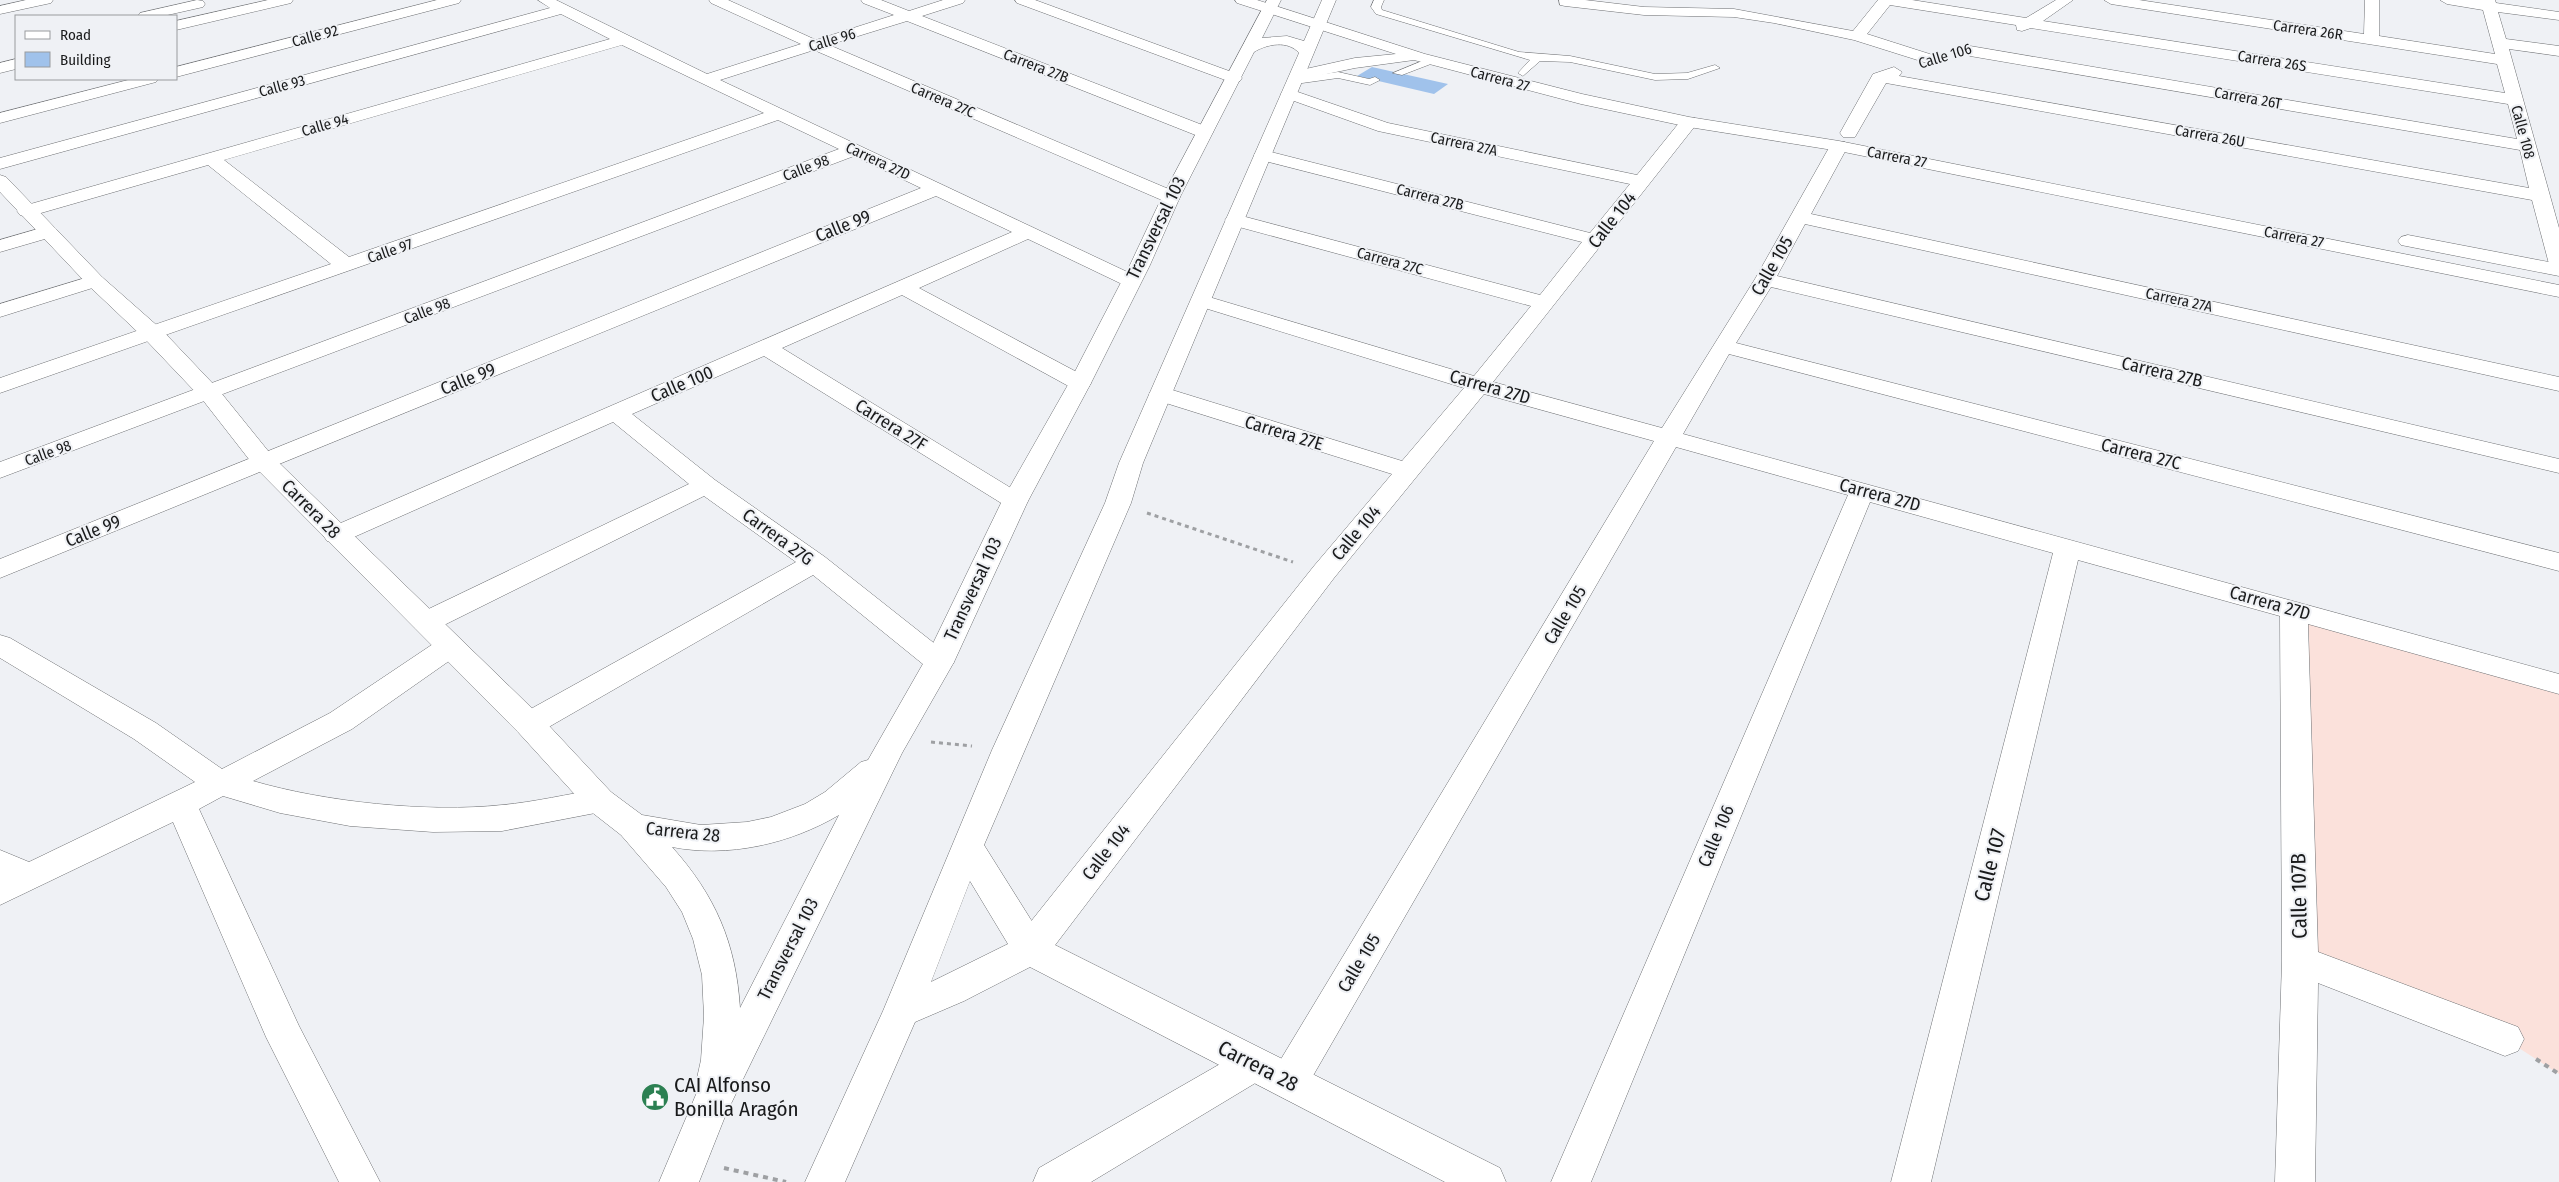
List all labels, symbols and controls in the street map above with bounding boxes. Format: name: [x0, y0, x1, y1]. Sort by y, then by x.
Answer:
legend: [15, 15, 178, 80]
street label: Carrera 26R: [2272, 16, 2344, 44]
street label: Calle 92: [290, 21, 340, 51]
street label: Calle 96: [806, 24, 858, 56]
text: Road: [60, 26, 91, 44]
street label: Calle 106: [1916, 39, 1974, 73]
street label: Carrera 27B: [1001, 45, 1071, 87]
street label: Carrera 26S: [2236, 47, 2308, 75]
text: Building: [60, 51, 111, 69]
street label: Carrera 27: [1468, 62, 1532, 96]
street label: Calle 93: [257, 71, 307, 101]
street label: Carrera 27C: [908, 78, 978, 122]
street label: Carrera 26T: [2213, 83, 2283, 113]
street label: Calle 108: [2507, 103, 2539, 161]
street label: Calle 94: [300, 110, 350, 140]
street label: Carrera 26U: [2174, 121, 2246, 151]
street label: Carrera 27A: [1429, 128, 1499, 160]
street label: Carrera 27D: [843, 138, 913, 184]
street label: Carrera 27: [1866, 142, 1928, 172]
street label: Calle 98: [780, 151, 832, 185]
street label: Transversal 103: [1122, 173, 1190, 283]
street label: Carrera 27B: [1394, 180, 1466, 214]
street label: Calle 104: [1583, 187, 1641, 252]
street label: Calle 99: [812, 205, 874, 247]
street label: Carrera 27: [2263, 222, 2325, 252]
street label: Calle 105: [1746, 232, 1798, 300]
street label: Calle 97: [365, 235, 415, 267]
street label: Carrera 27C: [1355, 244, 1426, 279]
street label: Carrera 27A: [2144, 284, 2214, 316]
street label: Calle 98: [401, 294, 453, 328]
street label: Carrera 27B: [2119, 352, 2205, 392]
street label: Calle 99: [437, 358, 499, 400]
street label: Calle 100: [647, 361, 717, 407]
street label: Carrera 27D: [1447, 365, 1533, 409]
street label: Carrera 27F: [851, 394, 931, 456]
street label: Carrera 27E: [1242, 411, 1326, 455]
street label: Carrera 27C: [2099, 433, 2183, 475]
street label: Calle 98: [22, 436, 74, 470]
street label: Carrera 27D: [1837, 474, 1923, 516]
street label: Carrera 28: [277, 475, 345, 543]
street label: Calle 104: [1327, 501, 1386, 565]
street label: Carrera 27G: [738, 504, 818, 570]
street label: Calle 99: [62, 510, 124, 552]
street label: Transversal 103: [939, 534, 1007, 644]
street label: Carrera 27D: [2227, 581, 2313, 625]
street label: Calle 105: [1539, 582, 1591, 648]
street label: Calle 106: [1693, 802, 1739, 870]
street label: Carrera 28: [645, 817, 721, 847]
street label: Calle 104: [1077, 819, 1135, 884]
street label: Calle 107: [1968, 826, 2012, 904]
street label: Calle 107B: [2285, 853, 2313, 939]
street label: Transversal 103: [753, 894, 823, 1004]
street label: Calle 105: [1333, 930, 1385, 996]
street label: Carrera 28: [1213, 1035, 1303, 1097]
place label: CAI Alfonso Bonilla Aragón: [674, 1072, 799, 1122]
public building icon: CAI Alfonso Bonilla Aragón: [640, 1082, 670, 1112]

